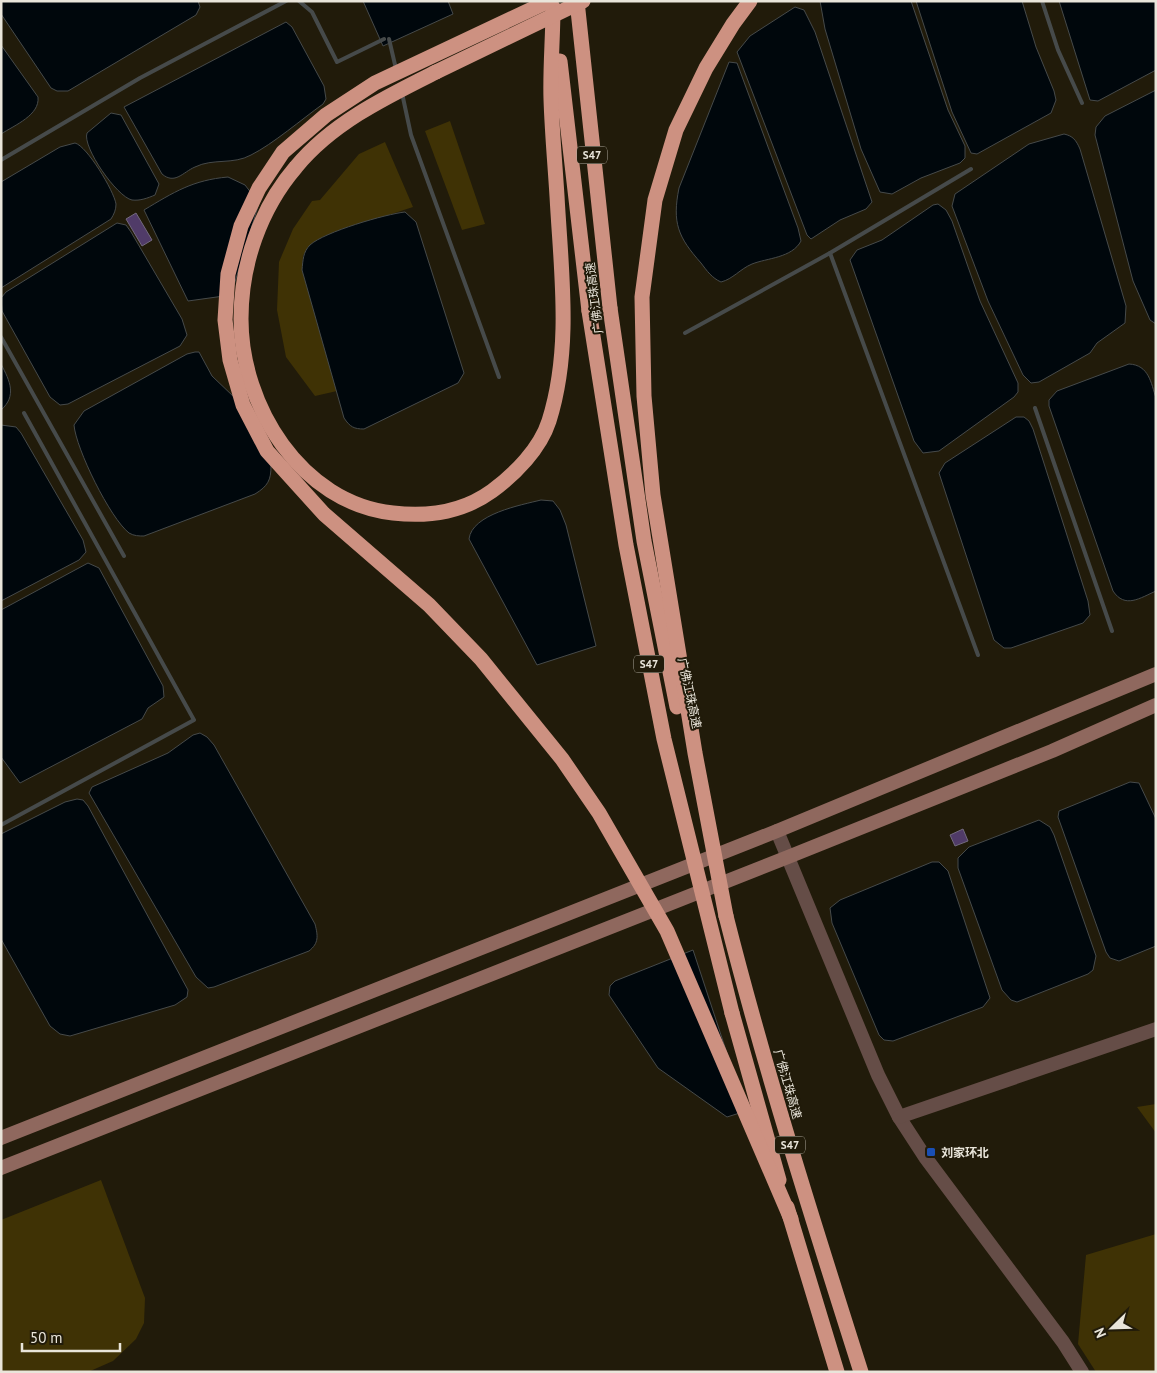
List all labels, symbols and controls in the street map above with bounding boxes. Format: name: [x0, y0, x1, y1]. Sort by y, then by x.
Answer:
road number: S47: [577, 146, 607, 164]
street label: 广佛江珠高速: [582, 261, 606, 335]
road number: S47: [634, 656, 664, 672]
street label: 广佛江珠高速: [675, 656, 705, 730]
street label: 广佛江珠高速: [771, 1047, 805, 1121]
road number: S47: [775, 1136, 805, 1154]
place label: 刘家环北: [941, 1145, 989, 1160]
marker: 刘家环北: [925, 1146, 937, 1158]
north arrow: [1087, 1303, 1137, 1353]
scale bar: [22, 1320, 120, 1352]
text: N: [1090, 1325, 1110, 1341]
text: 50 m: [30, 1328, 63, 1347]

